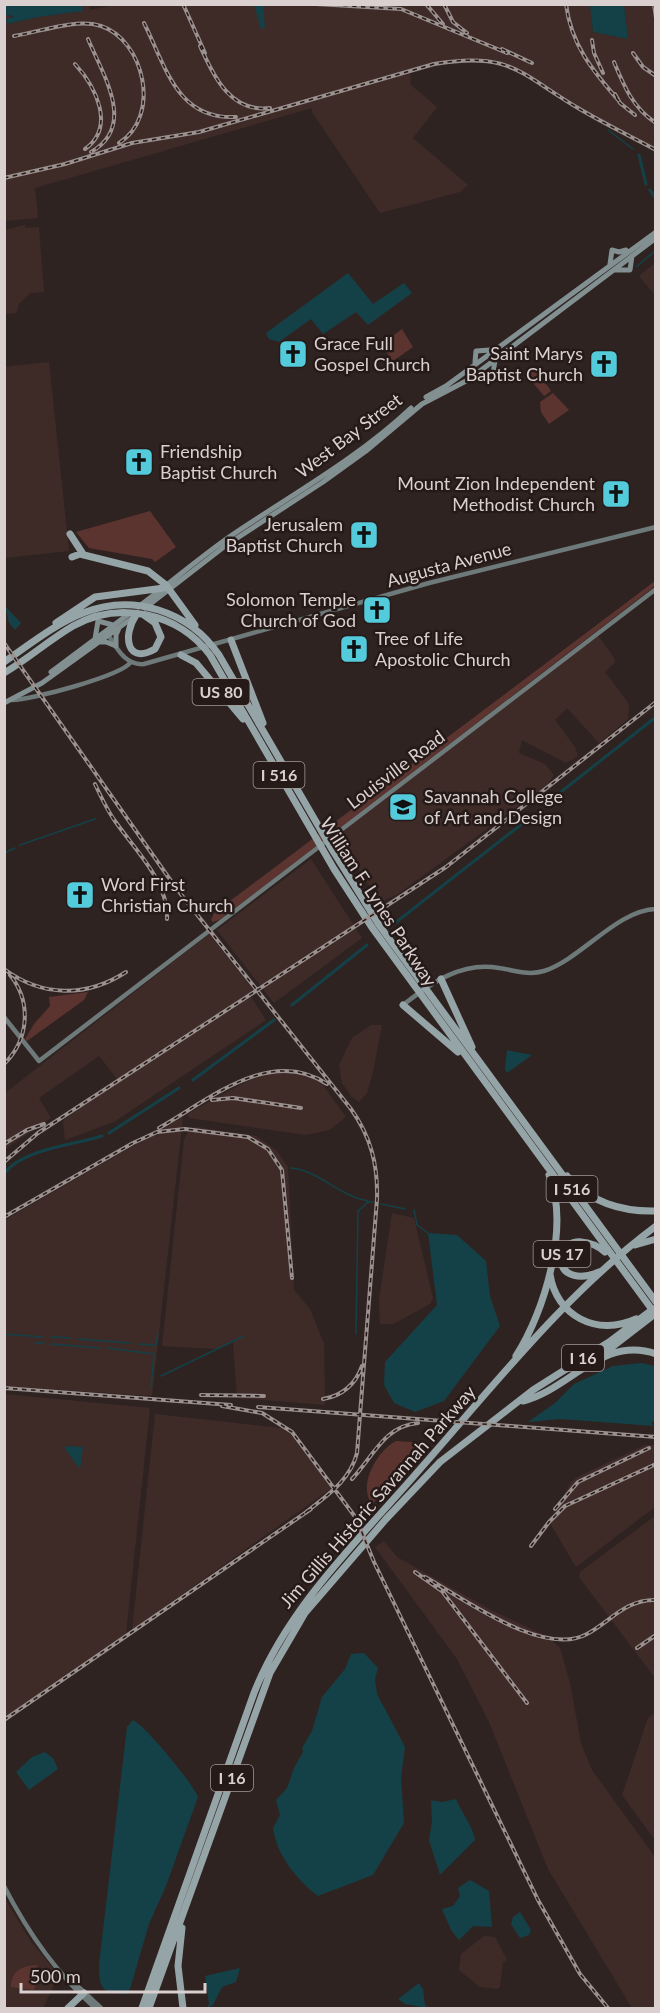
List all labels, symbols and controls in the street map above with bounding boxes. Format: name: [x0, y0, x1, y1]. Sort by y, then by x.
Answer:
place label: Grace Full Gospel Church: [314, 332, 430, 375]
church icon: Grace Full Gospel Church: [277, 338, 309, 370]
place label: Saint Marys Baptist Church: [466, 342, 583, 385]
church icon: Saint Marys Baptist Church: [588, 348, 620, 380]
street label: West Bay Street: [291, 388, 406, 482]
place label: Friendship Baptist Church: [160, 440, 277, 483]
church icon: Friendship Baptist Church: [123, 446, 155, 478]
place label: Mount Zion Independent Methodist Church: [397, 472, 596, 515]
church icon: Mount Zion Independent Methodist Church: [600, 478, 632, 510]
place label: Jerusalem Baptist Church: [226, 513, 343, 556]
church icon: Jerusalem Baptist Church: [348, 519, 380, 551]
street label: Augusta Avenue: [384, 537, 513, 591]
place label: Solomon Temple Church of God: [226, 588, 356, 631]
church icon: Solomon Temple Church of God: [361, 594, 393, 626]
place label: Tree of Life Apostolic Church: [375, 627, 511, 670]
church icon: Tree of Life Apostolic Church: [338, 633, 370, 665]
road number: US 80: [192, 679, 250, 705]
street label: Louisville Road: [342, 725, 449, 813]
road number: I 516: [254, 762, 304, 788]
place label: Savannah College of Art and Design: [424, 785, 563, 828]
school or university icon: Savannah College of Art and Design: [387, 791, 419, 823]
street label: William F. Lynes Parkway: [316, 813, 442, 991]
place label: Word First Christian Church: [101, 873, 233, 916]
church icon: Word First Christian Church: [64, 879, 96, 911]
road number: I 516: [546, 1176, 598, 1202]
road number: US 17: [534, 1241, 590, 1267]
road number: I 16: [562, 1345, 604, 1371]
street label: Jim Gillis Historic Savannah Parkway: [275, 1380, 480, 1612]
road number: I 16: [211, 1765, 253, 1791]
scale bar: [21, 1956, 206, 1994]
text: 500 m: [30, 1965, 81, 1987]

